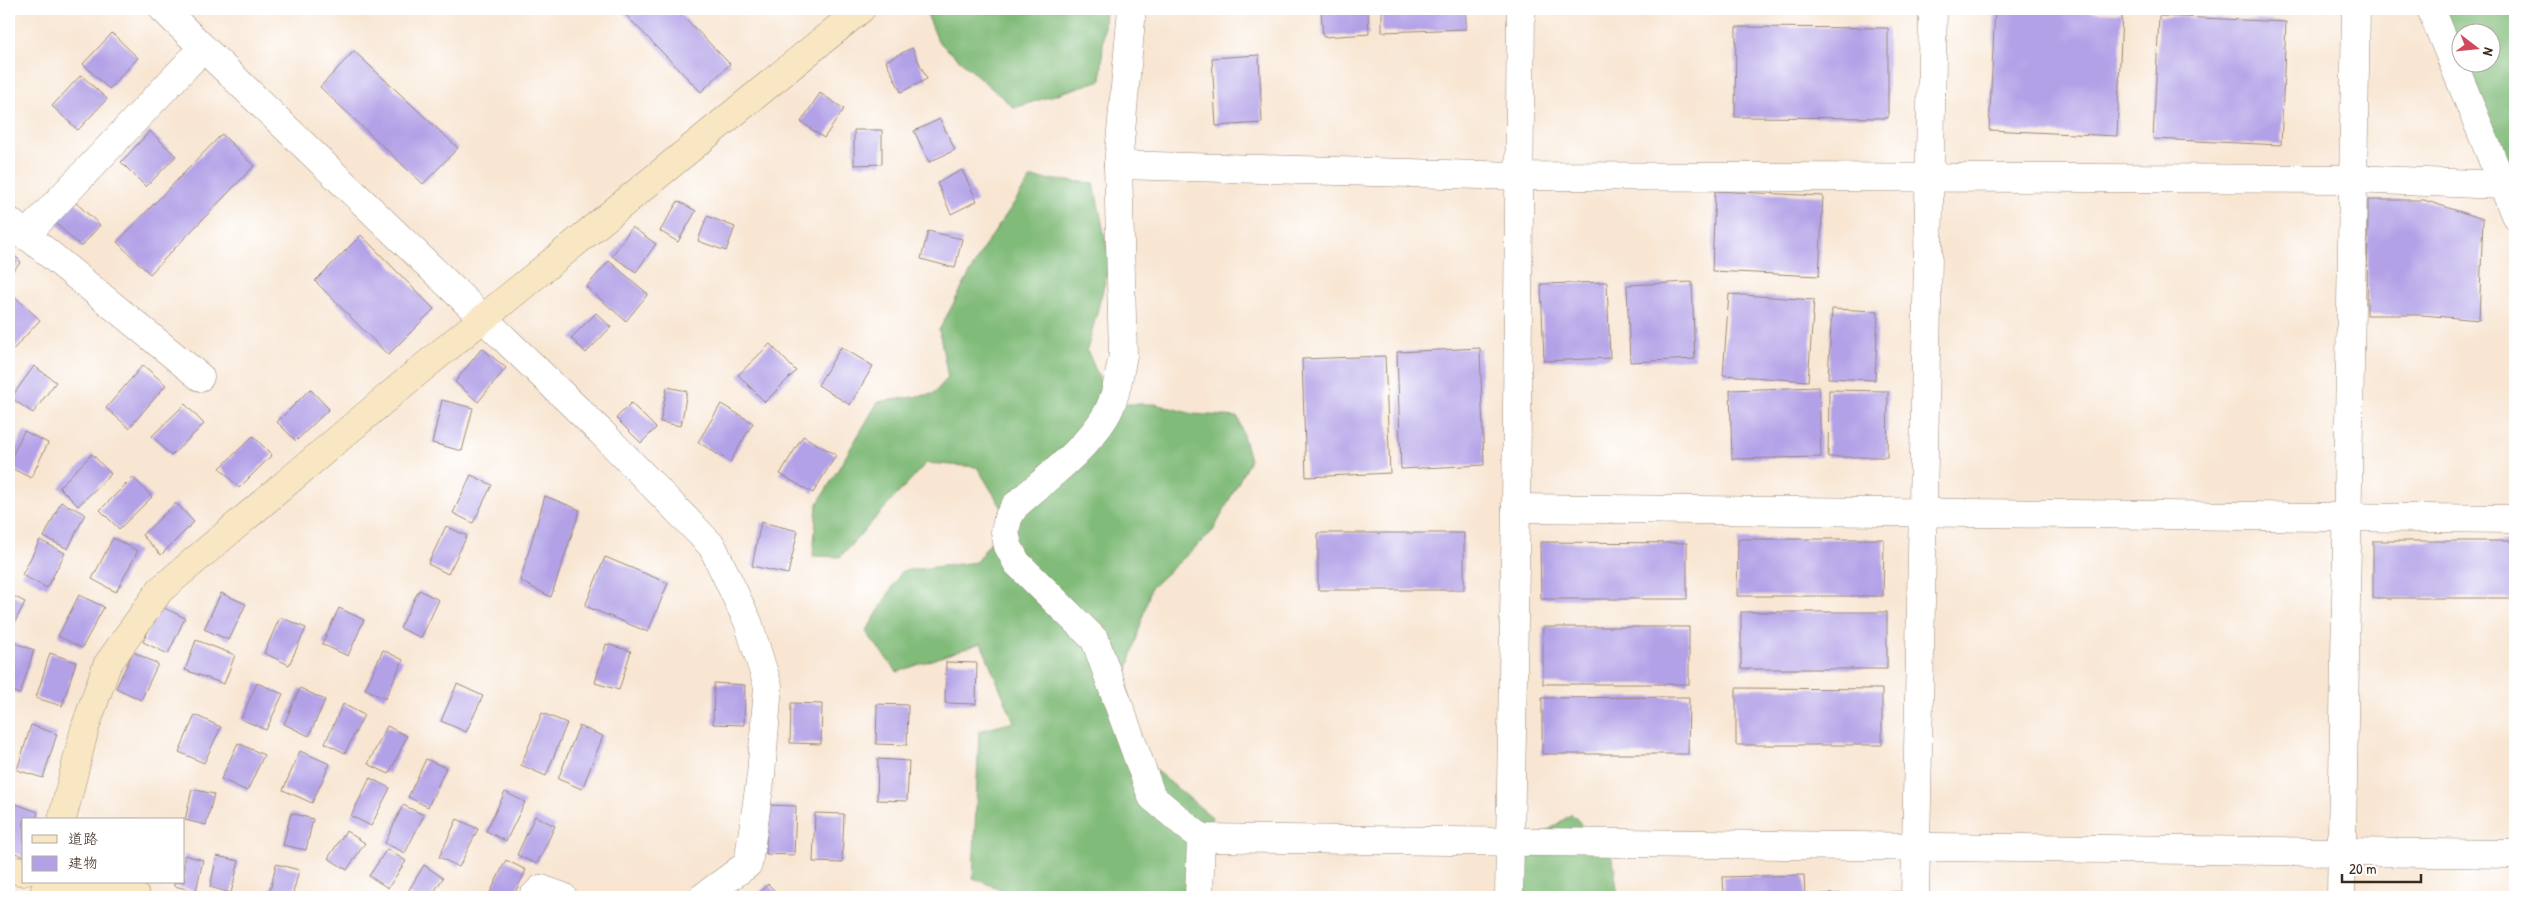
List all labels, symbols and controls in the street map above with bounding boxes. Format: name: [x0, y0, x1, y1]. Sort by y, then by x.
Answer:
north arrow: [2452, 22, 2502, 72]
text: N: [2479, 46, 2499, 58]
legend: [22, 818, 185, 884]
text: 道路: [68, 828, 98, 849]
scale bar: [2342, 851, 2420, 883]
text: 建物: [68, 852, 98, 873]
text: 20 m: [2349, 858, 2376, 879]

